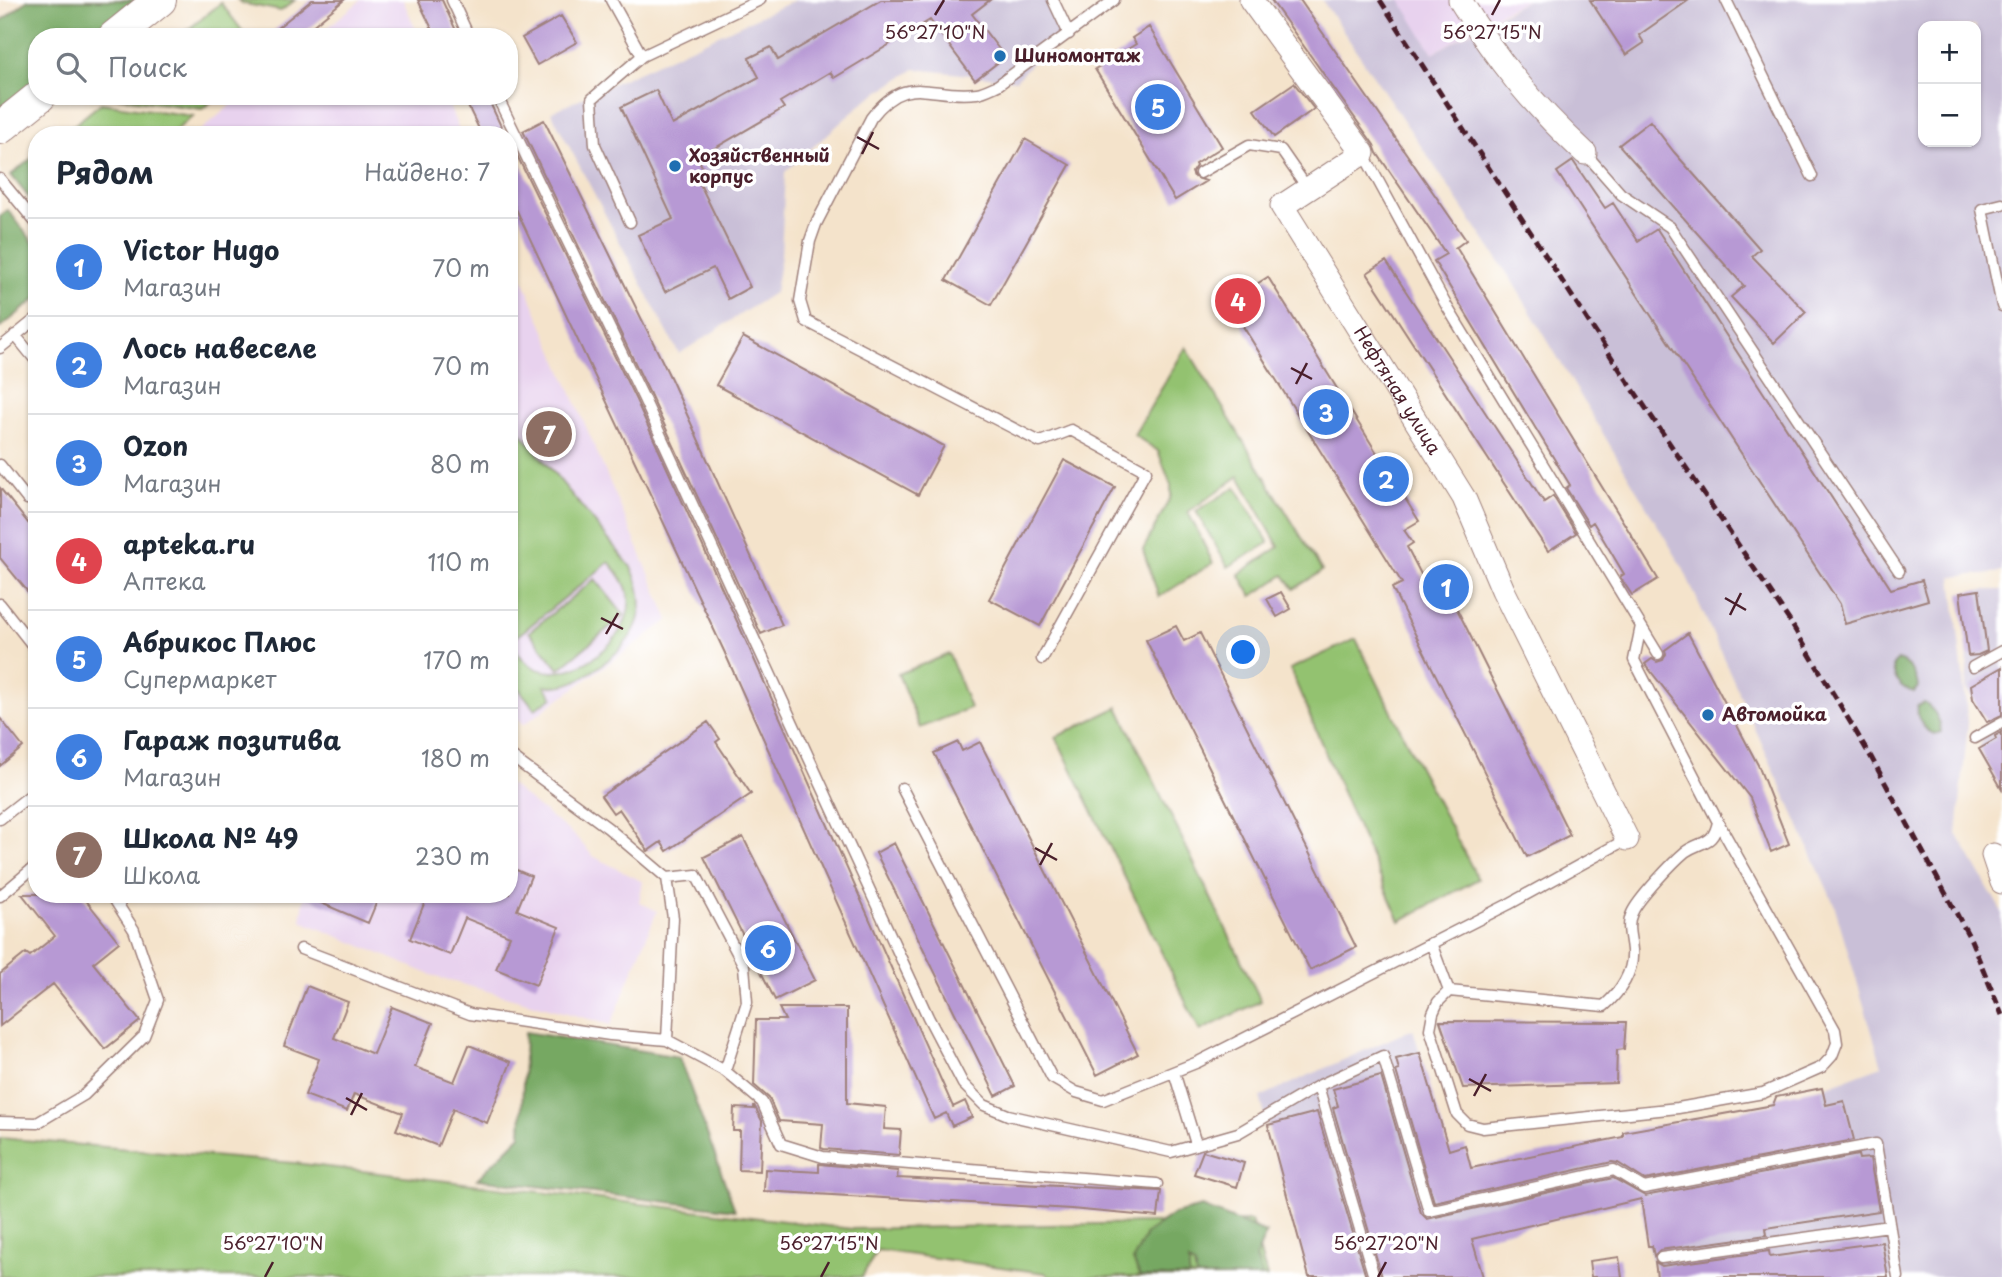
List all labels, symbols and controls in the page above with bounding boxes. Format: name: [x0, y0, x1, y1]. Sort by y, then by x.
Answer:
text: 56°27'10"N: [885, 18, 985, 45]
text: 56°27'15"N: [1442, 18, 1542, 45]
map controls: [1918, 21, 1981, 147]
button: +: [1918, 21, 1981, 84]
search box: [28, 28, 518, 105]
place label: Шиномонтаж: [1014, 41, 1141, 68]
text: Поиск: [108, 47, 187, 86]
icon: search: [52, 48, 90, 86]
marker: Шиномонтаж: [992, 48, 1008, 64]
pin: 5: [1135, 81, 1181, 133]
button: −: [1918, 84, 1981, 147]
place label: Хозяйственный корпус: [689, 141, 830, 189]
text: Рядом: [56, 149, 154, 194]
text: Найдено: 7: [364, 154, 490, 189]
marker: Хозяйственный корпус: [667, 158, 683, 174]
text: Victor Hugo: [123, 230, 280, 269]
text: 1: [74, 250, 85, 285]
text: 70 m: [432, 250, 490, 285]
text: Магазин: [123, 269, 222, 304]
pin: 4: [1215, 275, 1261, 327]
street label: Нефтяная улица: [1348, 320, 1449, 460]
text: Лось навеселе: [123, 328, 317, 367]
text: 2: [71, 348, 87, 383]
text: 70 m: [432, 348, 490, 383]
text: Магазин: [123, 367, 222, 402]
pin: 3: [1303, 386, 1349, 438]
pin: 7: [526, 408, 572, 460]
text: Ozon: [123, 426, 188, 465]
text: 3: [71, 446, 87, 481]
text: 80 m: [430, 446, 490, 481]
pin: 2: [1363, 453, 1409, 505]
text: Магазин: [123, 465, 222, 500]
text: apteka.ru: [123, 524, 255, 563]
text: 4: [71, 544, 87, 579]
text: 110 m: [428, 544, 490, 579]
pin: 1: [1423, 561, 1469, 613]
text: Аптека: [123, 563, 205, 598]
text: Абрикос Плюс: [123, 622, 316, 661]
your location: [1226, 635, 1260, 669]
text: 5: [72, 642, 86, 677]
text: 170 m: [423, 642, 490, 677]
text: Супермаркет: [123, 661, 277, 696]
place label: Автомойка: [1722, 700, 1827, 727]
marker: Автомойка: [1700, 707, 1716, 723]
text: Гараж позитива: [123, 720, 341, 759]
text: 6: [71, 740, 87, 775]
text: 180 m: [421, 740, 490, 775]
text: Магазин: [123, 759, 222, 794]
text: Школа № 49: [123, 818, 299, 857]
text: 7: [72, 838, 86, 873]
text: 230 m: [415, 838, 490, 873]
text: Школа: [123, 857, 200, 892]
pin: 6: [745, 922, 791, 974]
text: 56°27'10"N: [223, 1229, 323, 1256]
text: 56°27'15"N: [779, 1229, 879, 1256]
text: 56°27'20"N: [1333, 1229, 1439, 1256]

